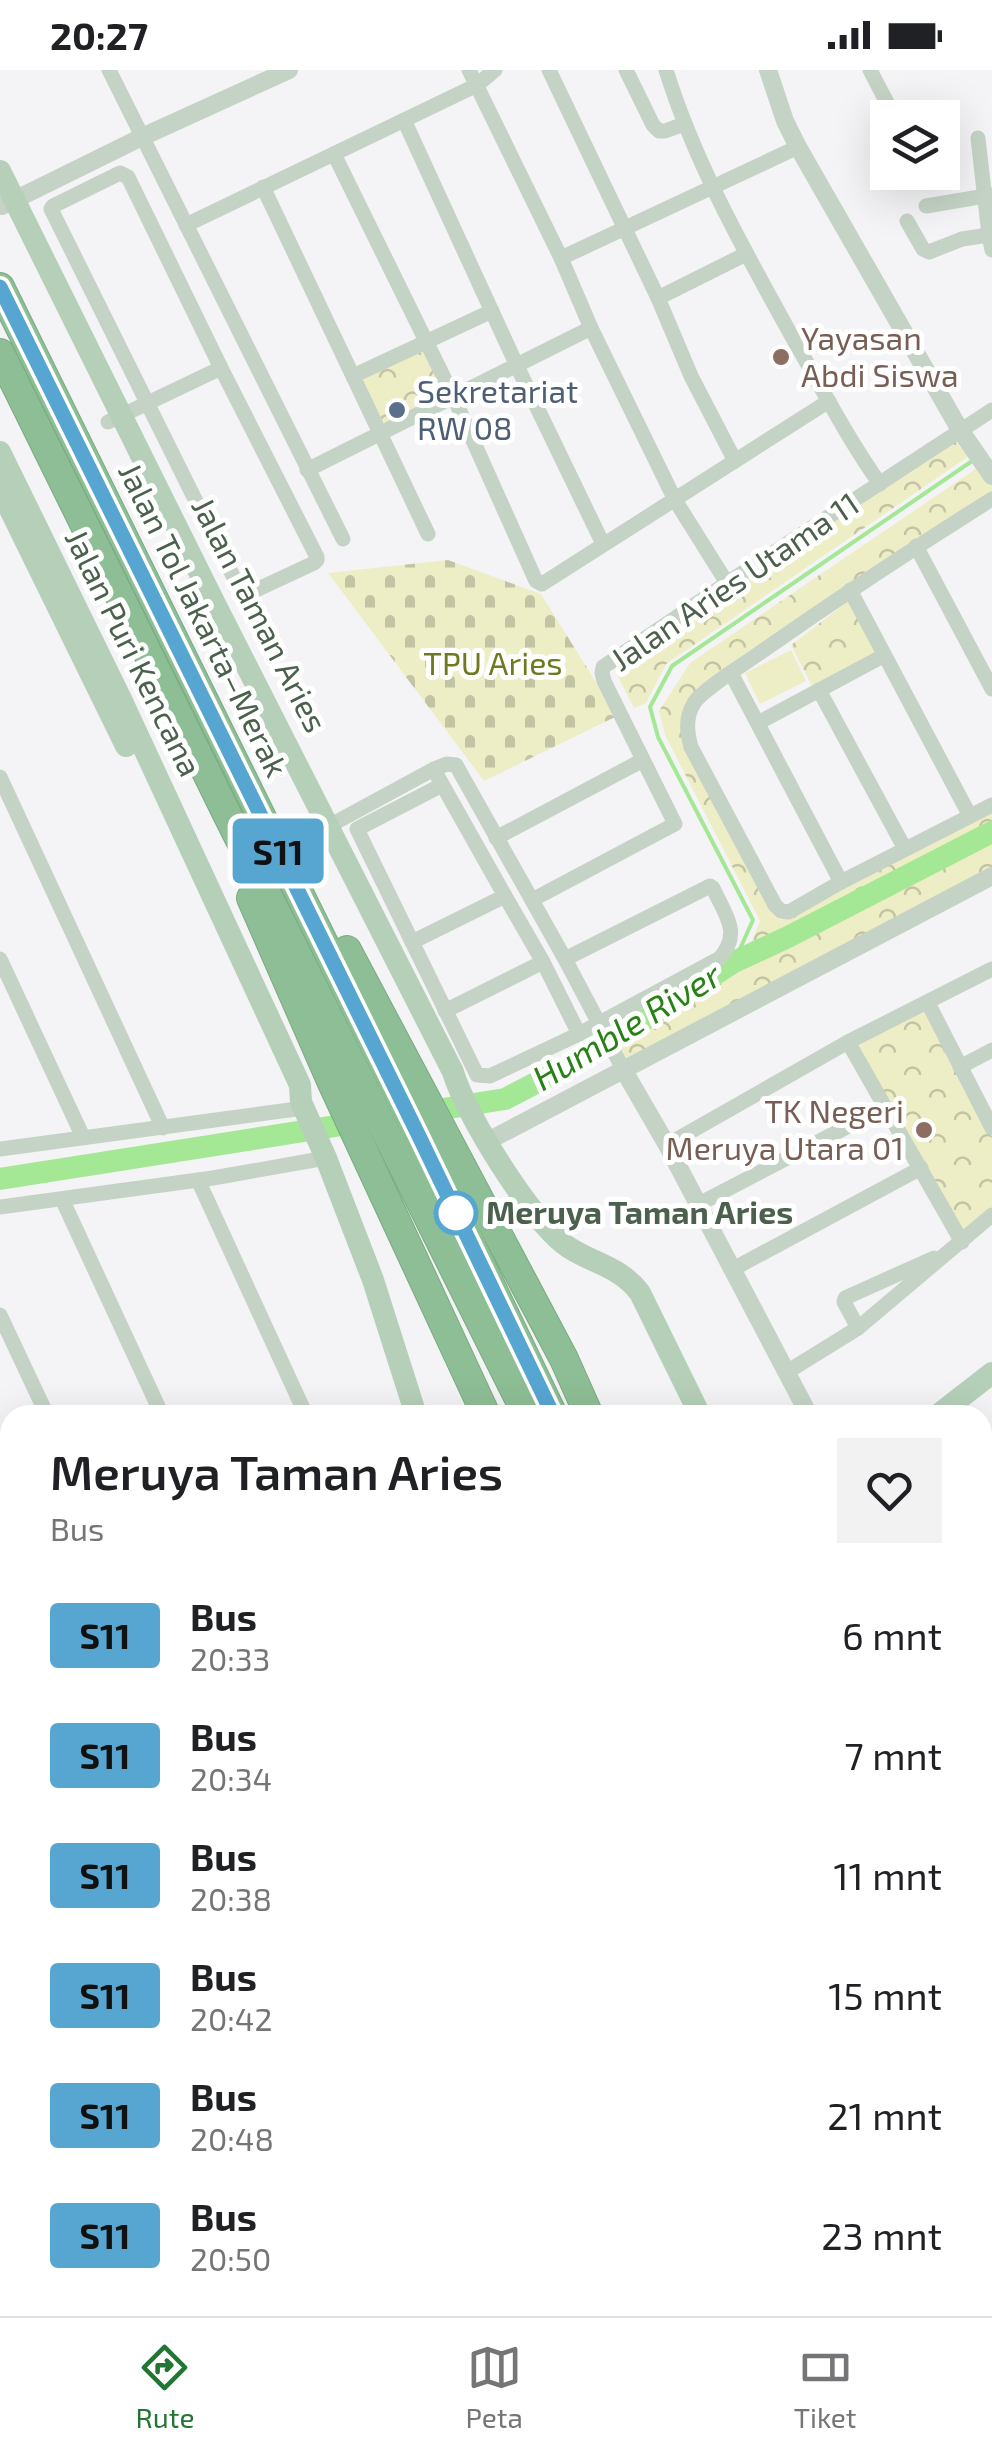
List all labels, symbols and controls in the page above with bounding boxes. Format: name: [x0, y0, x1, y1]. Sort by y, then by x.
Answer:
text: 20:27: [50, 12, 148, 58]
map controls: [870, 100, 960, 190]
button: layers: [870, 100, 960, 190]
place label: Yayasan Abdi Siswa: [801, 318, 959, 393]
marker: Yayasan Abdi Siswa: [770, 346, 792, 368]
place label: Sekretariat RW 08: [417, 371, 578, 446]
marker: Sekretariat RW 08: [386, 399, 408, 421]
street label: Jalan Tol Jakarta–Merak: [112, 456, 297, 782]
street label: Jalan Aries Utama 11: [603, 483, 865, 677]
street label: Jalan Taman Aries: [185, 490, 336, 738]
street label: Jalan Puri Kencana: [59, 522, 211, 782]
park label: TPU Aries: [423, 643, 563, 681]
line badge: S11: [220, 818, 336, 884]
text: S11: [253, 830, 303, 872]
water label: Humble River: [524, 952, 729, 1098]
place label: TK Negeri Meruya Utara 01: [666, 1091, 904, 1166]
marker: TK Negeri Meruya Utara 01: [913, 1119, 935, 1141]
marker: Meruya Taman Aries: [435, 1192, 477, 1234]
place label: Meruya Taman Aries: [486, 1192, 793, 1231]
button: heart: [837, 1438, 942, 1543]
text: Meruya Taman Aries: [50, 1442, 503, 1500]
text: Bus: [50, 1509, 104, 1547]
text: Bus: [190, 1593, 257, 1639]
text: 6 mnt: [842, 1612, 942, 1658]
text: S11: [80, 1614, 130, 1656]
text: 20:33: [190, 1639, 270, 1677]
text: Bus: [190, 1713, 257, 1759]
text: 7 mnt: [844, 1732, 942, 1778]
text: S11: [80, 1734, 130, 1776]
text: 20:34: [190, 1759, 272, 1797]
text: Bus: [190, 1833, 257, 1879]
text: 11 mnt: [833, 1852, 942, 1898]
text: S11: [80, 1854, 130, 1896]
text: 20:38: [190, 1879, 272, 1917]
text: Bus: [190, 1953, 257, 1999]
text: 15 mnt: [828, 1972, 942, 2018]
text: S11: [80, 1974, 130, 2016]
text: 20:42: [190, 1999, 273, 2037]
text: Bus: [190, 2073, 257, 2119]
text: 21 mnt: [827, 2092, 942, 2138]
text: S11: [80, 2094, 130, 2136]
text: 20:48: [190, 2119, 274, 2157]
text: Bus: [190, 2193, 257, 2239]
text: 23 mnt: [821, 2212, 942, 2258]
text: S11: [80, 2214, 130, 2256]
text: 20:50: [190, 2239, 271, 2277]
tab: Rute: [135, 2340, 194, 2434]
tab: Peta: [465, 2340, 523, 2434]
tab: Tiket: [794, 2340, 857, 2434]

